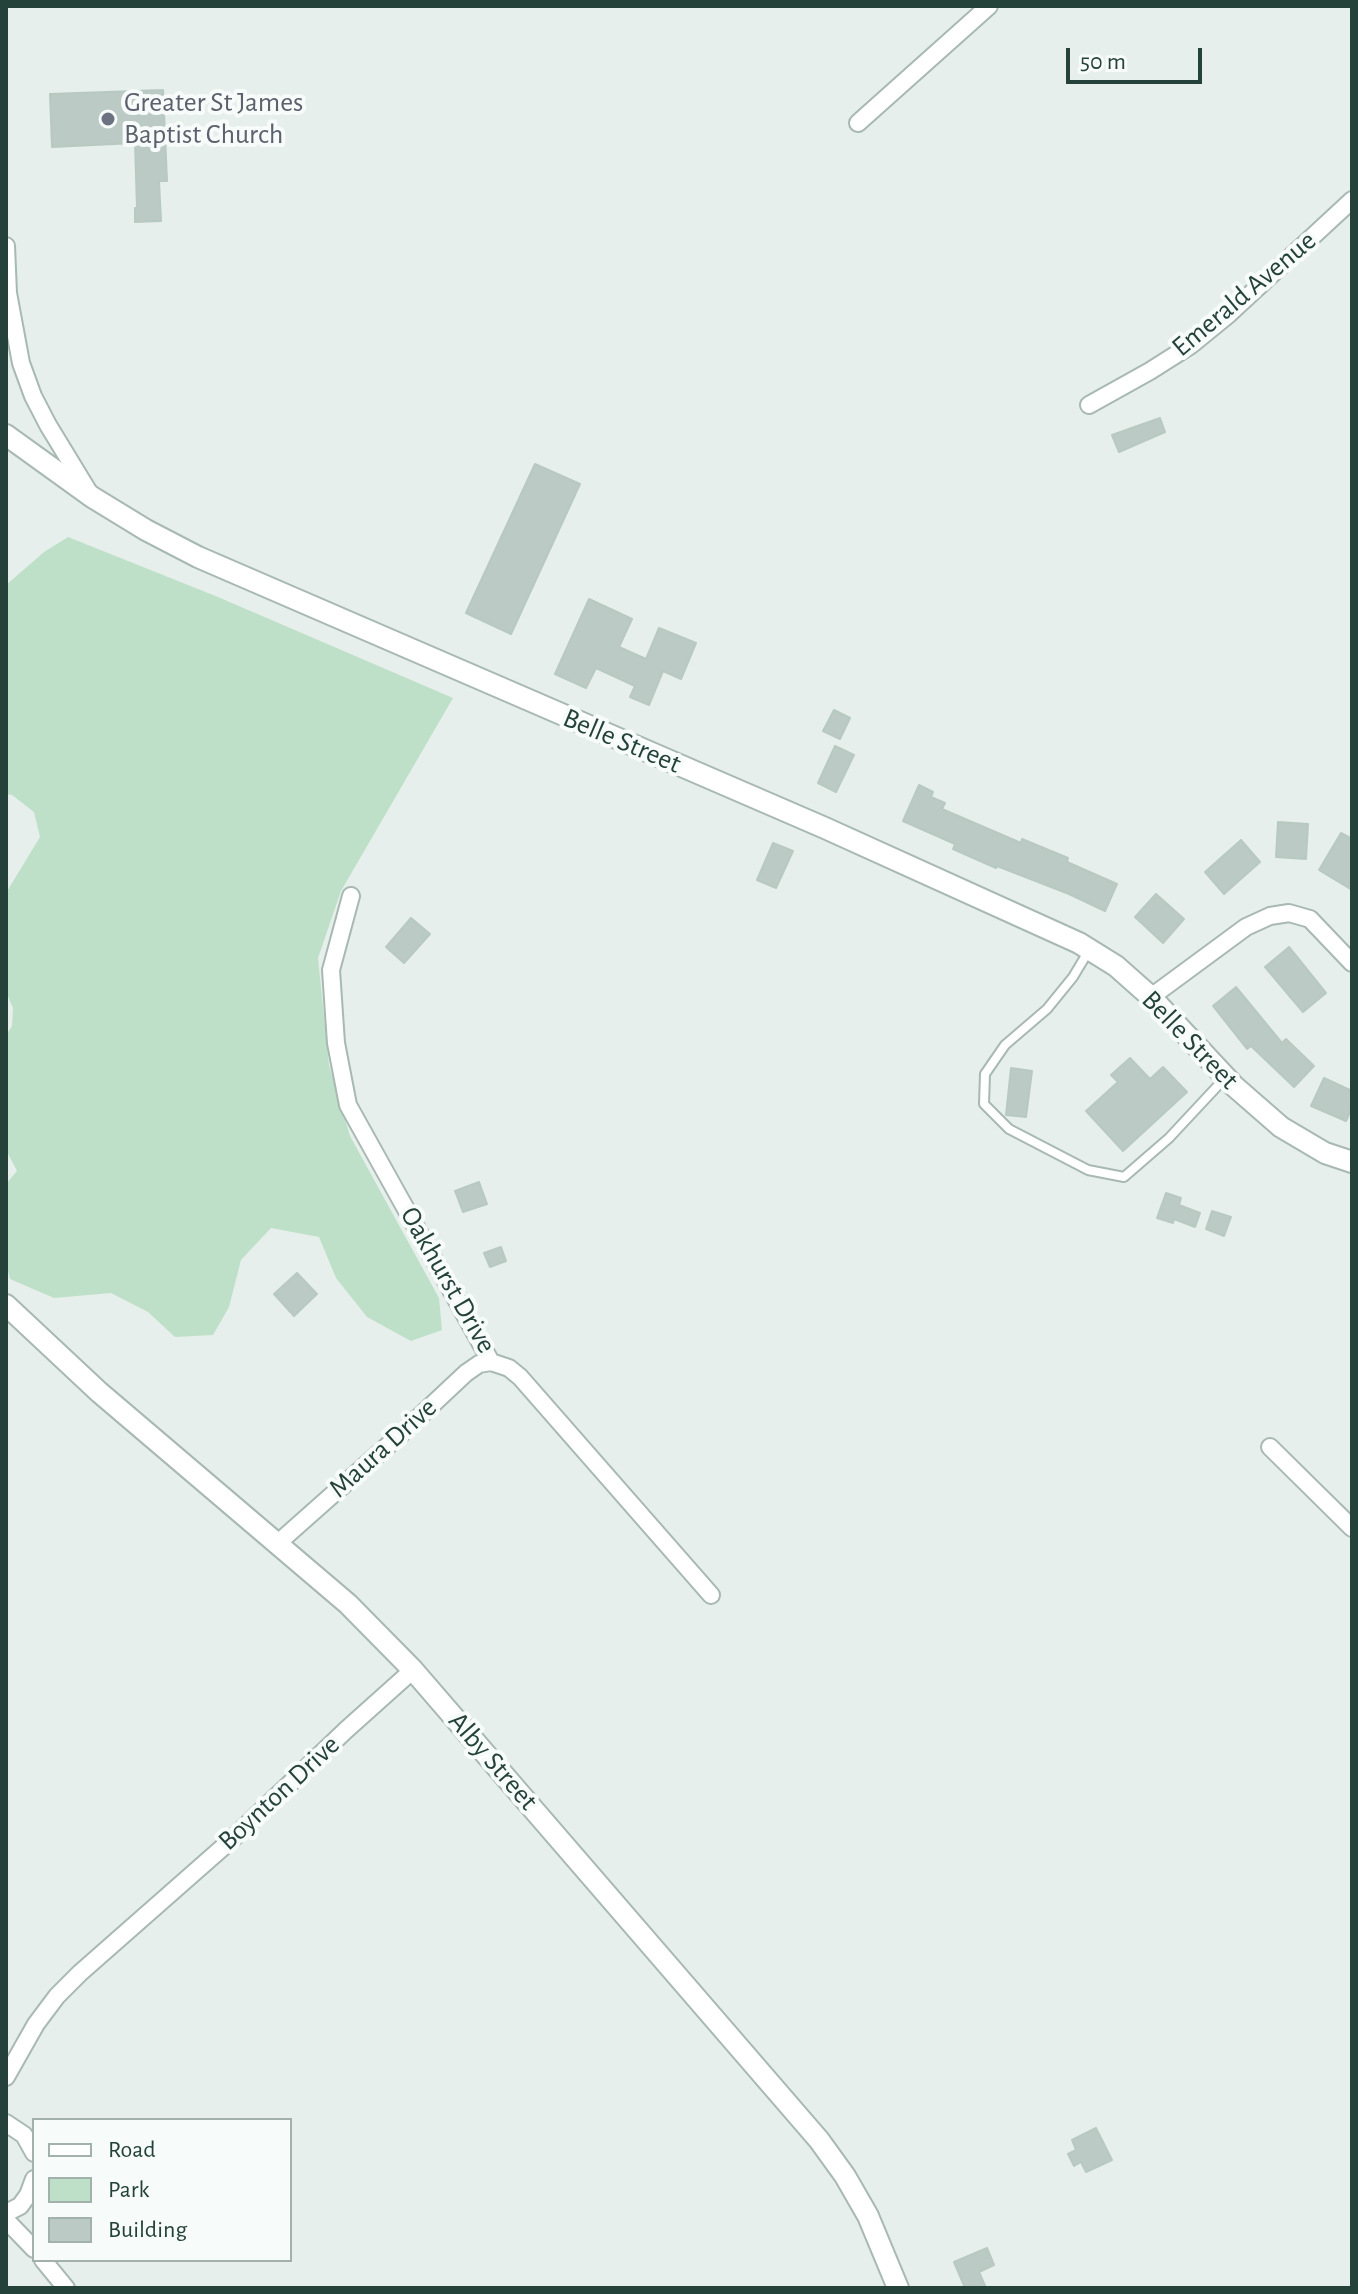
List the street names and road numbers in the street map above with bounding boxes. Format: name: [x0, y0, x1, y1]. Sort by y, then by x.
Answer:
street label: Emerald Avenue: [1165, 224, 1323, 364]
street label: Belle Street: [558, 701, 686, 781]
street label: Belle Street: [1135, 983, 1245, 1097]
street label: Oakhurst Drive: [393, 1201, 503, 1359]
street label: Maura Drive: [322, 1391, 444, 1505]
street label: Alby Street: [441, 1705, 545, 1817]
street label: Boynton Drive: [211, 1728, 347, 1858]

